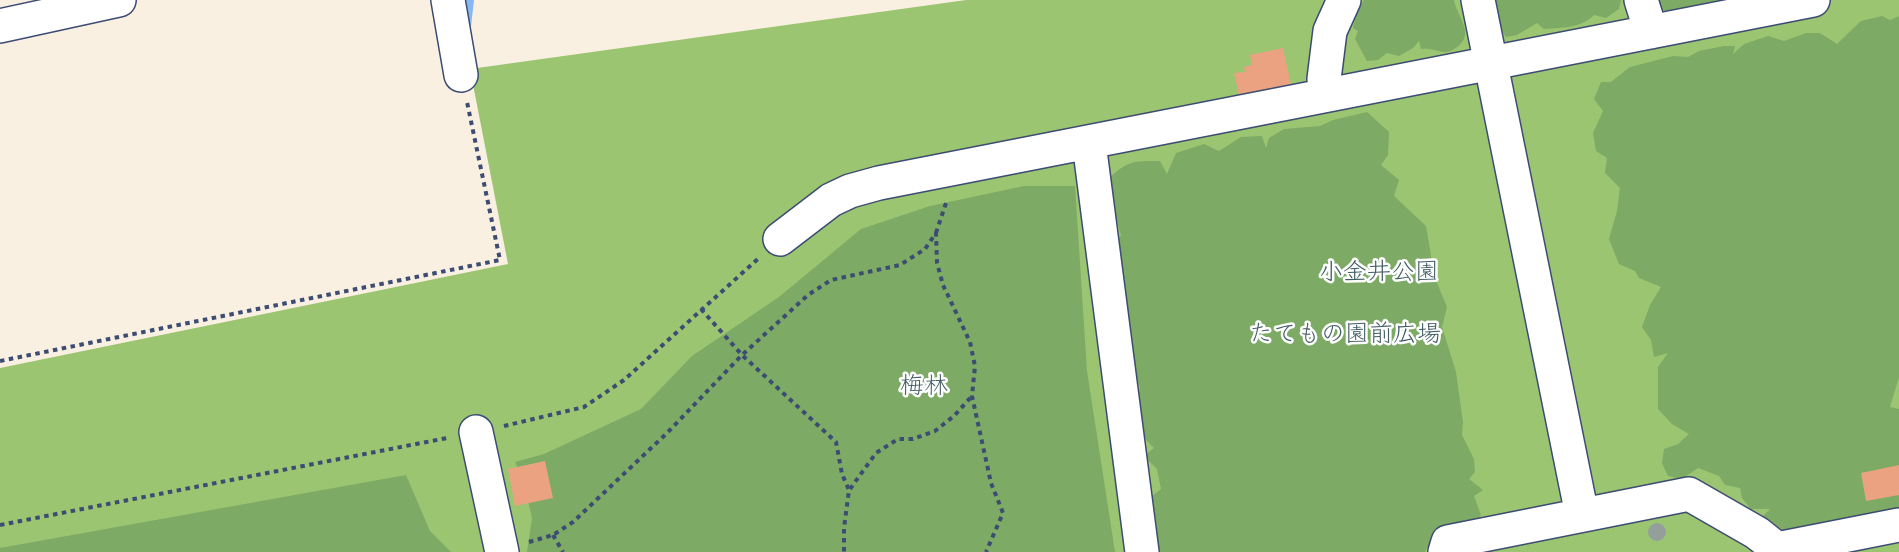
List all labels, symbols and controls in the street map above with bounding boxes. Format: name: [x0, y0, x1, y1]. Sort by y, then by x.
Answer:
park label: 小金井公園: [1319, 261, 1439, 289]
park label: たてもの園前広場: [1249, 323, 1441, 351]
park label: 梅林: [900, 375, 948, 403]

